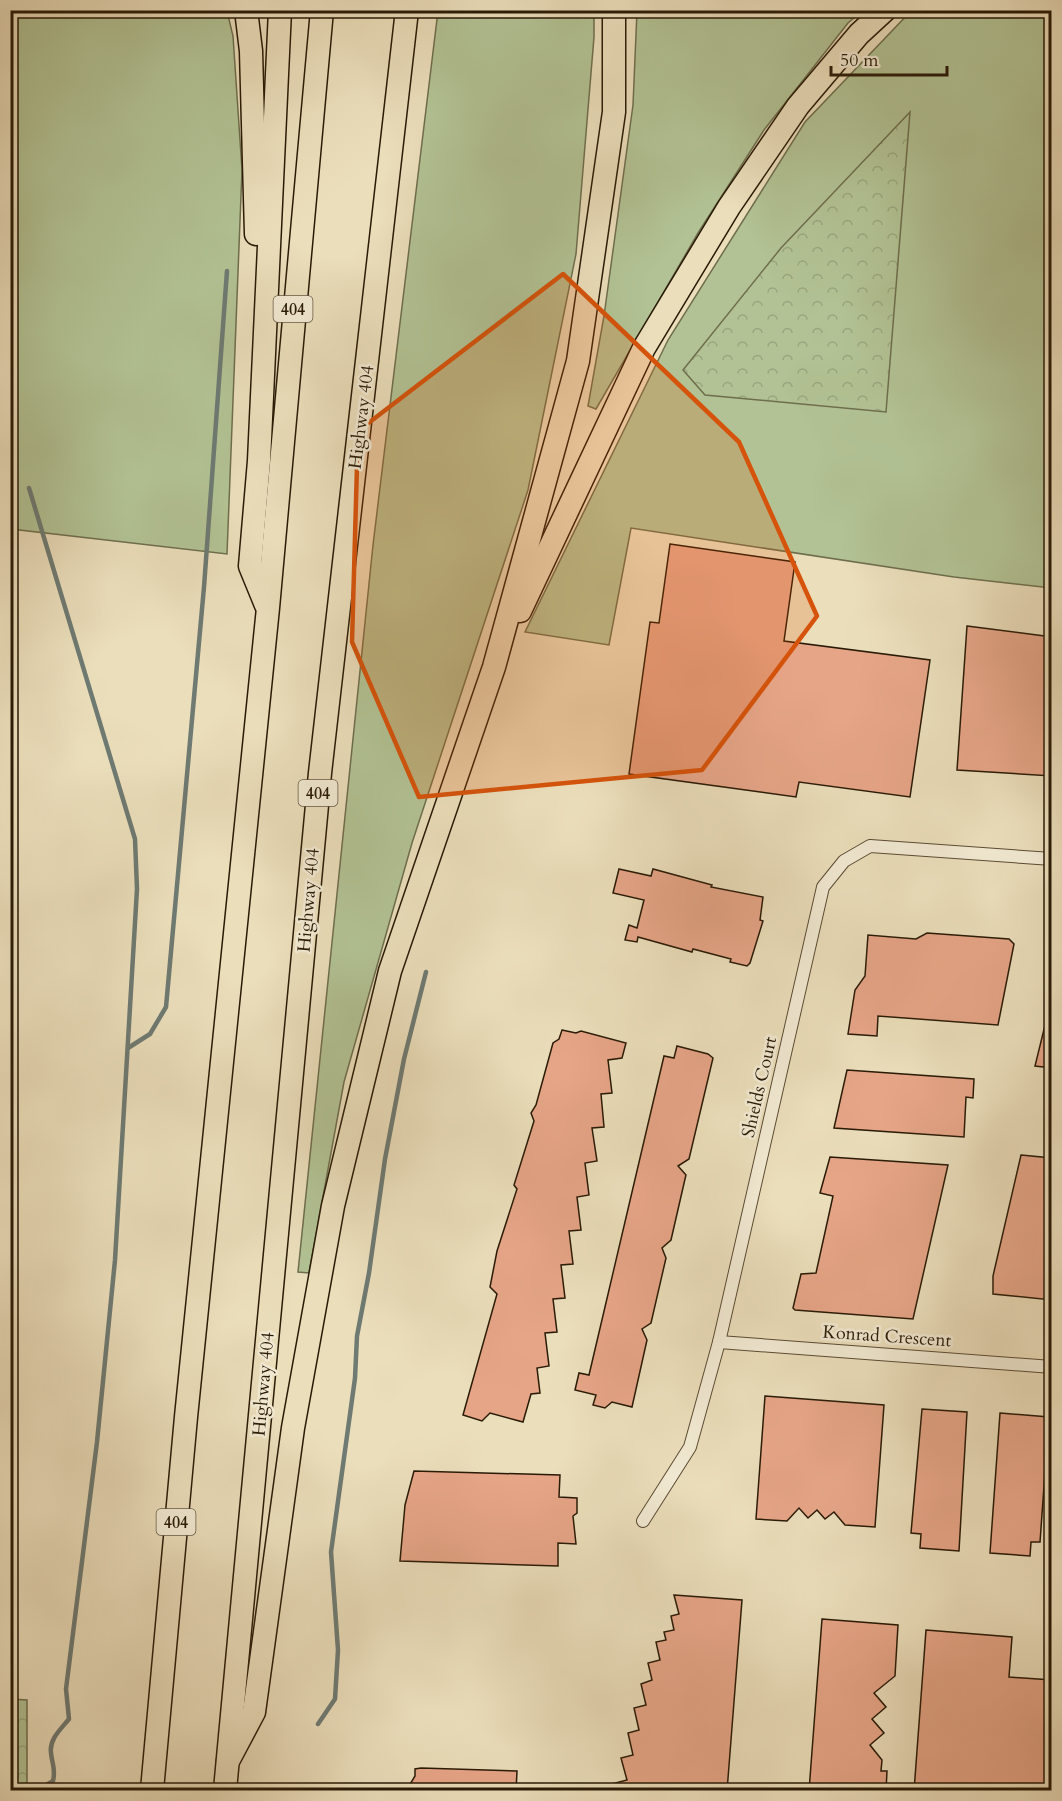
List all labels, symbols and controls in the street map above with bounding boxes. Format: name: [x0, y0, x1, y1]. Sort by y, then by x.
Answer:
scale bar: [831, 39, 946, 77]
text: 50 m: [840, 48, 879, 73]
road number: 404: [274, 296, 312, 322]
street label: Highway 404: [343, 364, 380, 470]
road number: 404: [298, 780, 338, 806]
street label: Highway 404: [292, 847, 325, 953]
street label: Shields Court: [736, 1034, 783, 1140]
street label: Konrad Crescent: [822, 1320, 952, 1353]
street label: Highway 404: [247, 1331, 280, 1437]
road number: 404: [156, 1509, 195, 1535]

